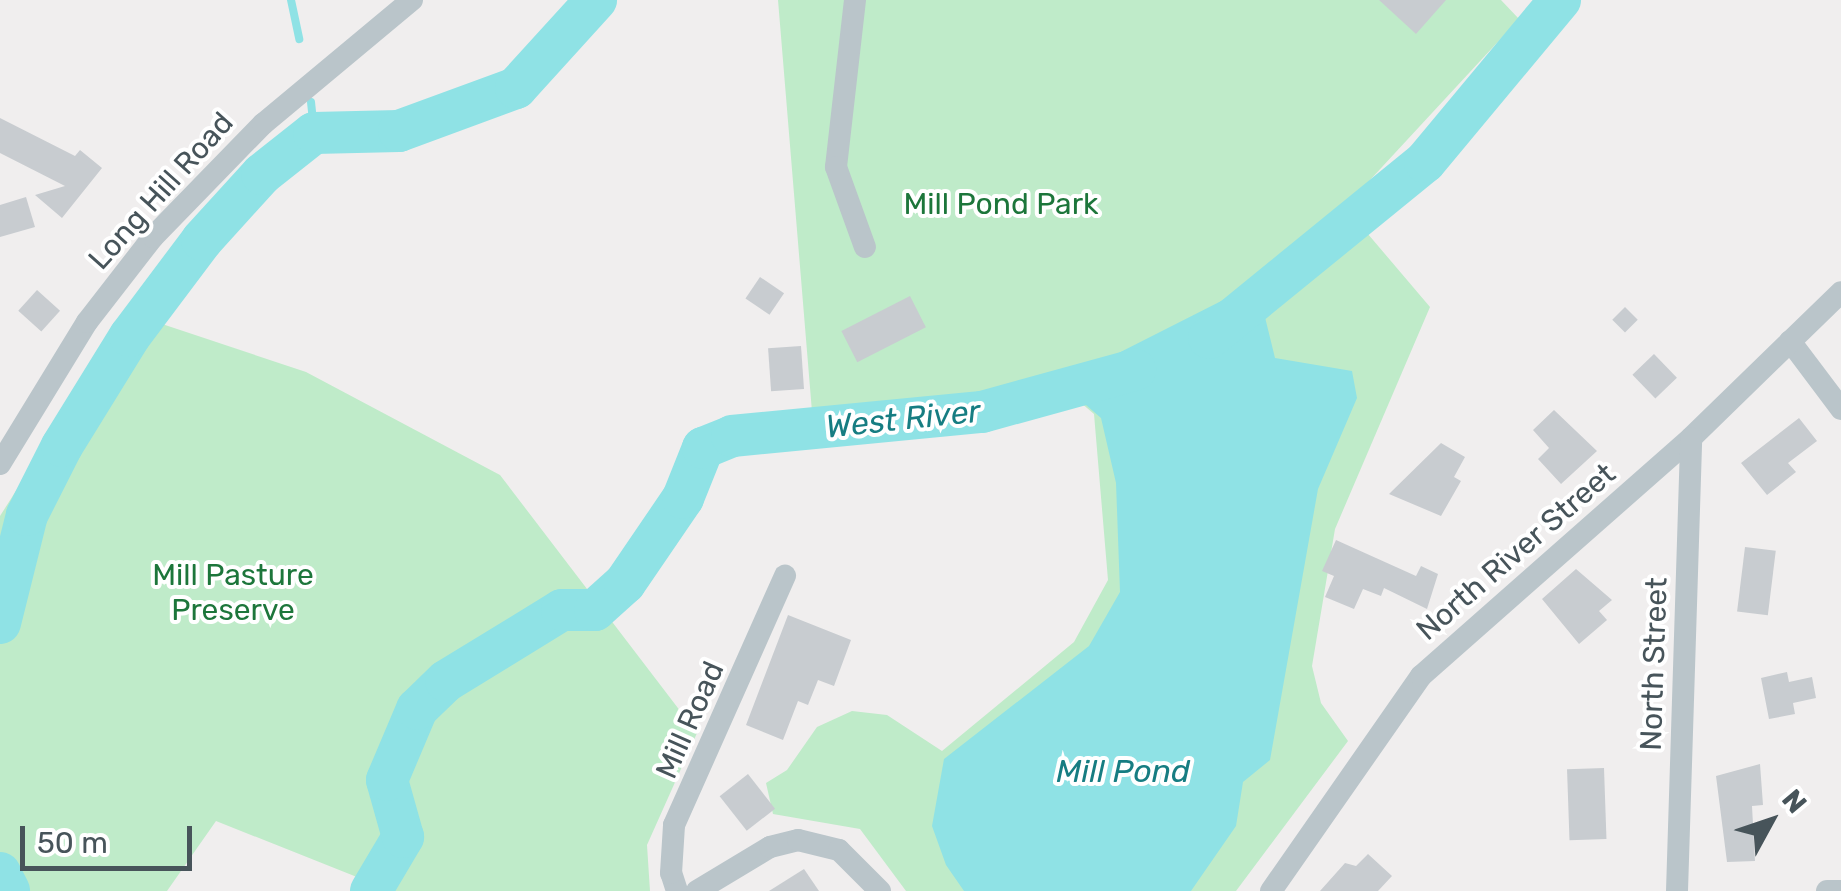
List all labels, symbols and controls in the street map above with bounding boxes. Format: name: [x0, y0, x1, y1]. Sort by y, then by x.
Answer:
street label: Long Hill Road: [81, 105, 241, 277]
park label: Mill Pond Park: [903, 186, 1099, 222]
water label: West River: [824, 392, 982, 446]
street label: North River Street: [1409, 456, 1623, 648]
park label: Mill Pasture Preserve: [152, 557, 314, 628]
street label: North Street: [1633, 577, 1675, 751]
street label: Mill Road: [648, 656, 732, 784]
water label: Mill Pond: [1056, 752, 1190, 790]
north arrow: [1721, 771, 1821, 871]
text: N: [1775, 783, 1813, 820]
scale bar: [25, 806, 198, 868]
text: 50 m: [37, 825, 108, 861]

